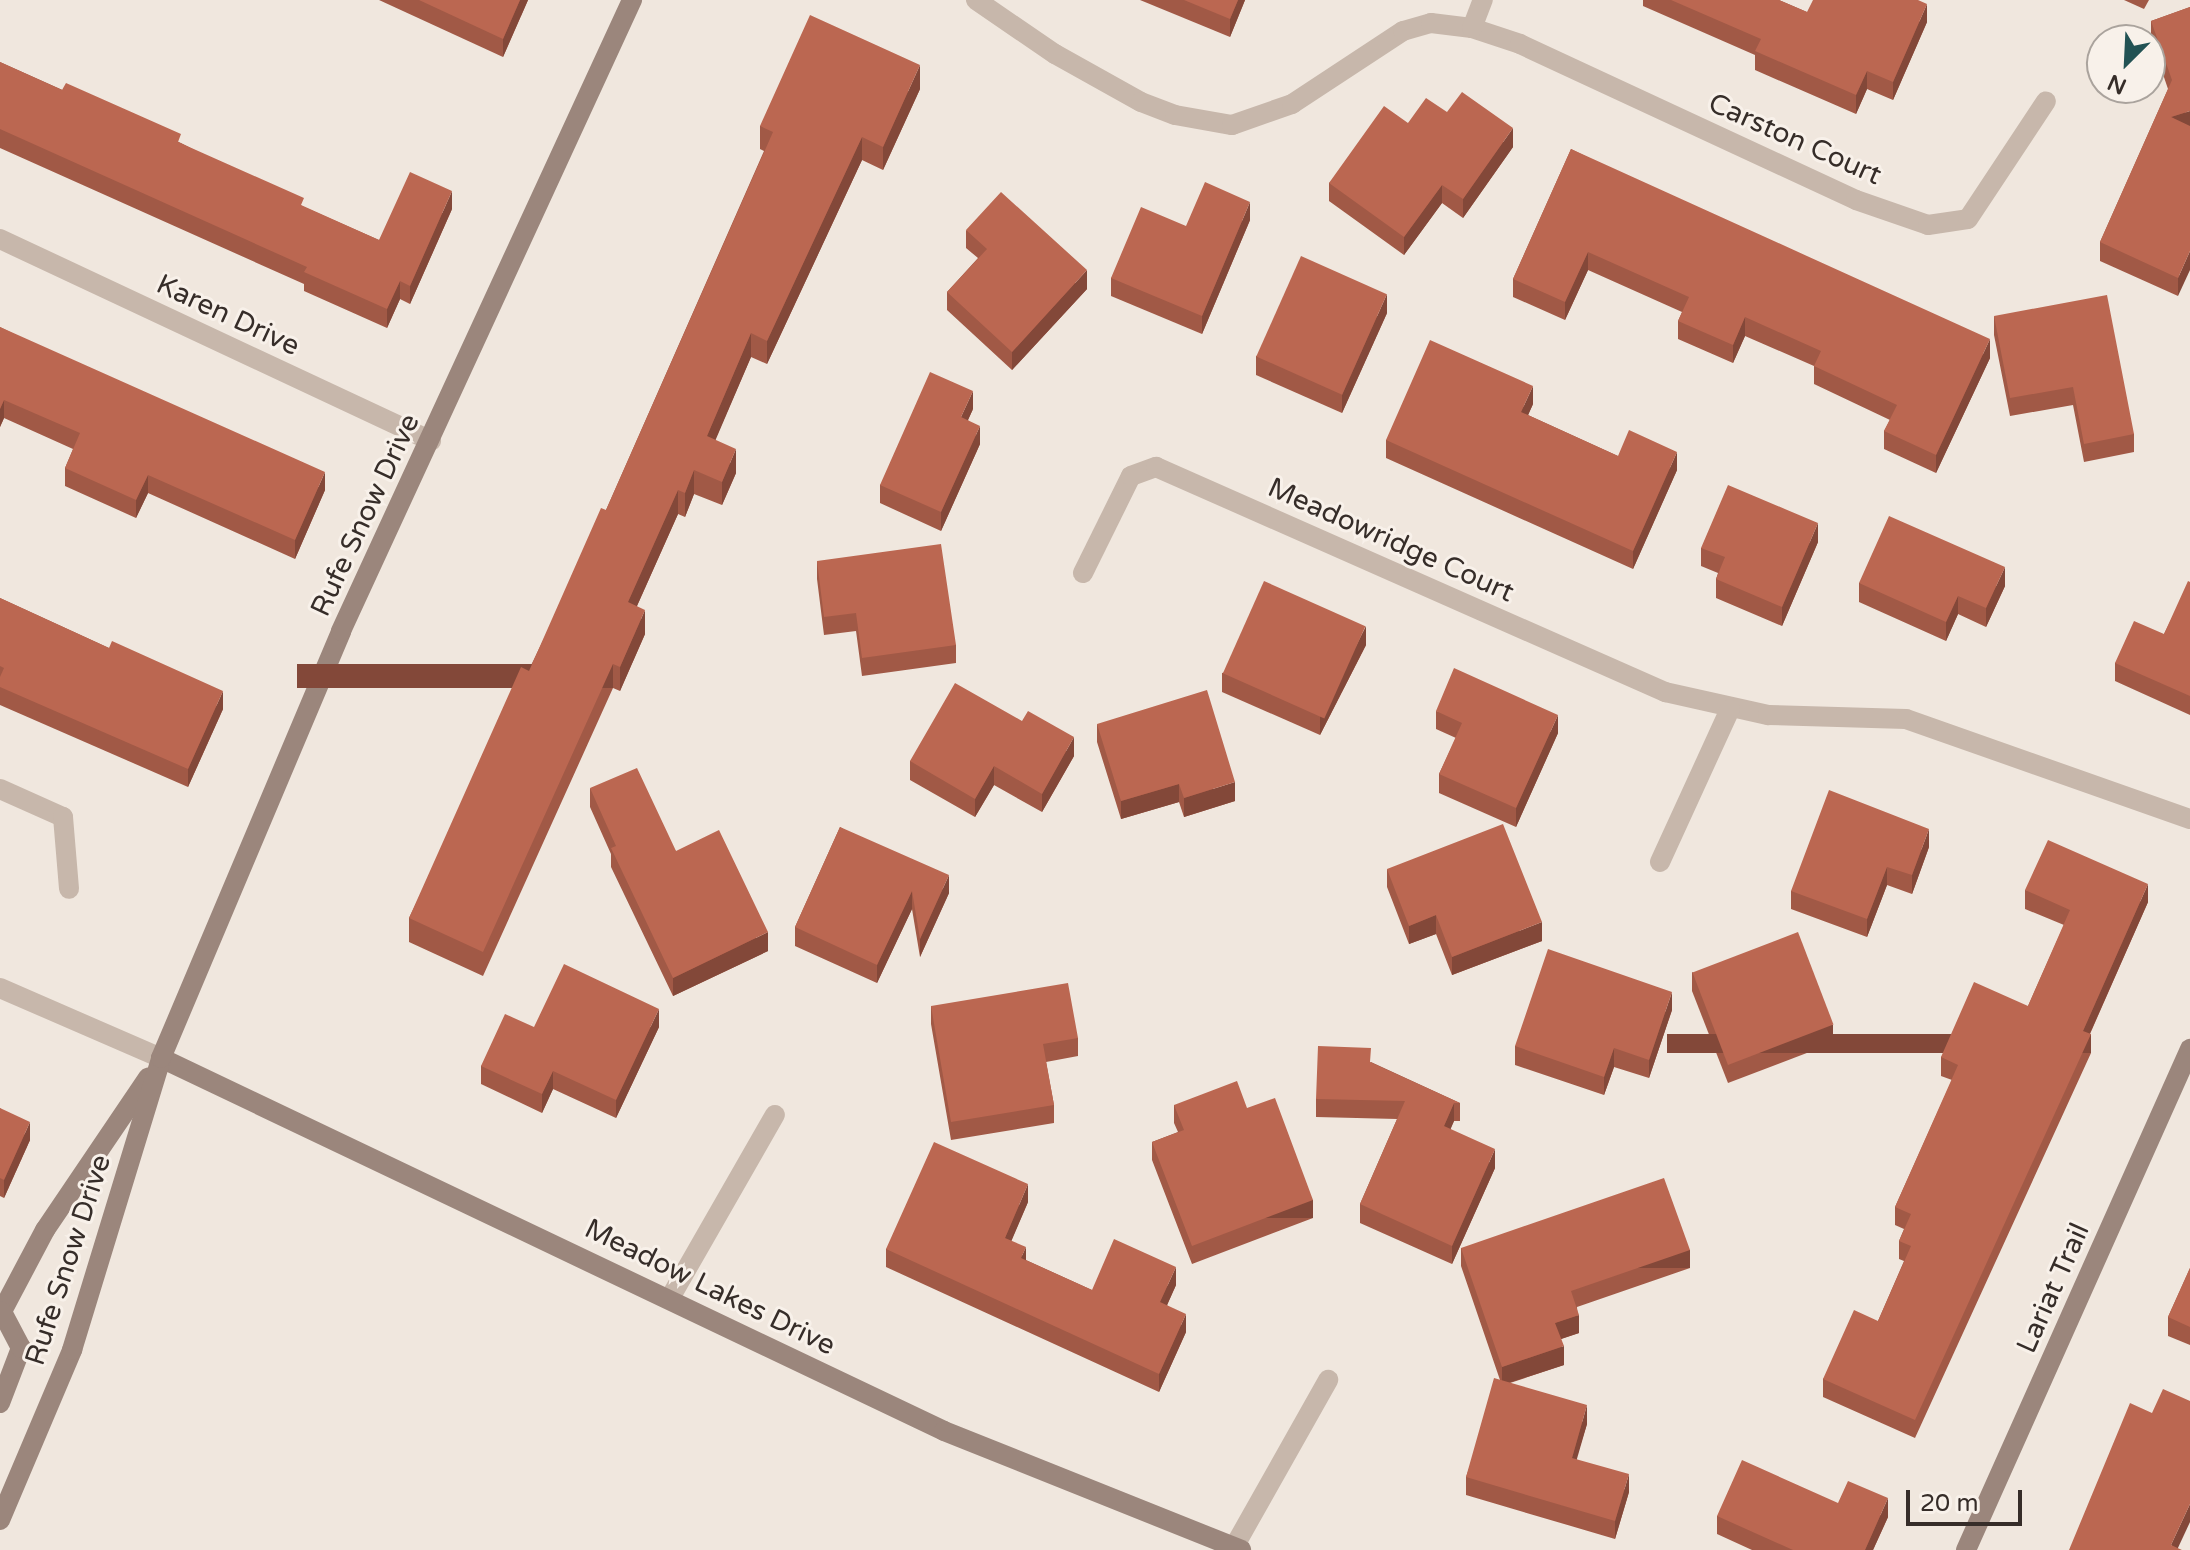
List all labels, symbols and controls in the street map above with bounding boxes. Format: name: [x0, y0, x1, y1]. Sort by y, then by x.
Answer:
north arrow: [2086, 24, 2166, 104]
text: N: [2104, 69, 2130, 100]
street label: Carston Court: [1703, 86, 1887, 192]
street label: Karen Drive: [151, 267, 305, 363]
street label: Rufe Snow Drive: [303, 409, 427, 621]
street label: Meadowridge Court: [1263, 471, 1519, 609]
street label: Rufe Snow Drive: [18, 1151, 118, 1369]
street label: Meadow Lakes Drive: [579, 1212, 841, 1362]
street label: Lariat Trail: [2009, 1218, 2097, 1358]
scale bar: [1910, 1474, 2026, 1524]
text: 20 m: [1920, 1489, 1978, 1518]

